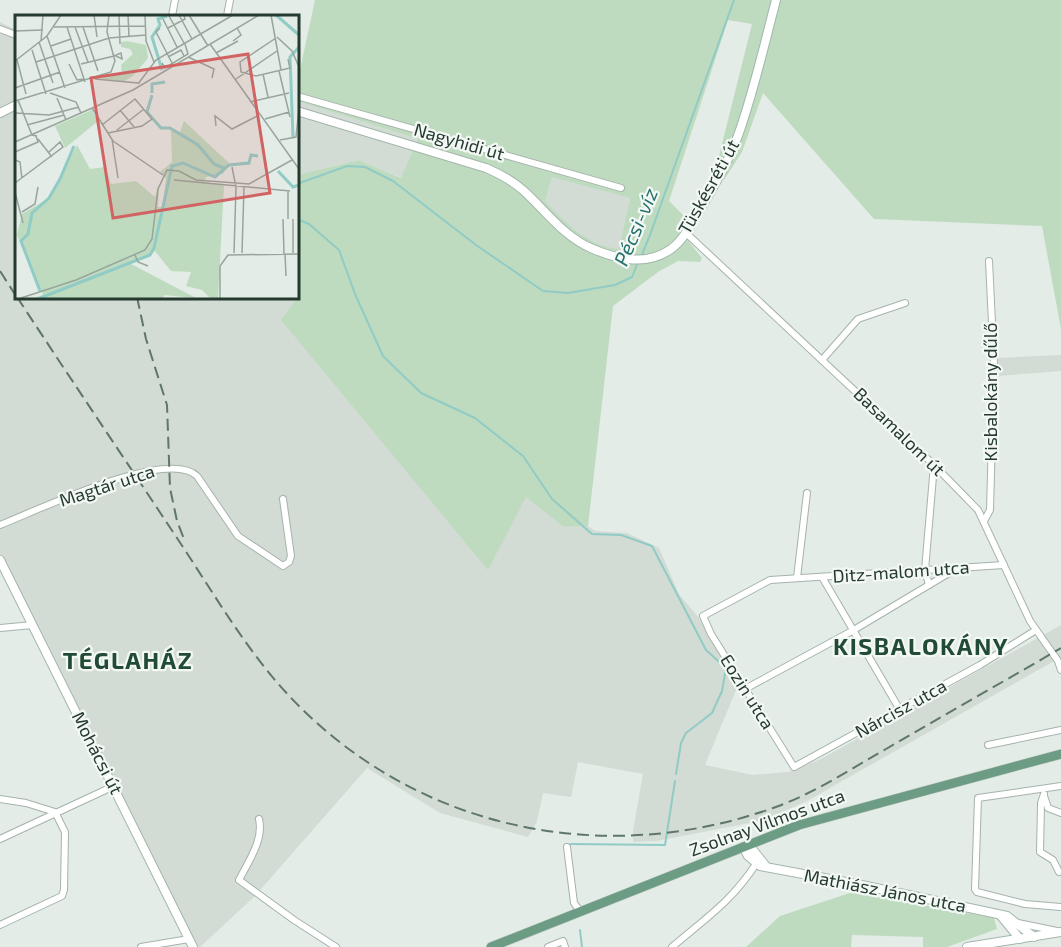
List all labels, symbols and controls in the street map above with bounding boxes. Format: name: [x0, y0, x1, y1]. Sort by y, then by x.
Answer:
inset map: [15, 15, 298, 298]
street label: Nagyhidi út: [412, 118, 507, 164]
street label: Tüskésréti út: [673, 135, 743, 238]
water label: Pécsi-víz: [608, 184, 662, 269]
street label: Kisbalokány dűlő: [979, 323, 1001, 461]
street label: Basamalom út: [850, 382, 950, 480]
street label: Magtár utca: [56, 459, 157, 511]
street label: Ditz-malom utca: [832, 555, 970, 587]
district label: KISBALOKÁNY: [833, 631, 1009, 660]
district label: TÉGLAHÁZ: [63, 645, 193, 674]
street label: Eozin utca: [716, 650, 779, 733]
street label: Nárcisz utca: [851, 674, 950, 742]
street label: Mohácsi út: [68, 707, 128, 798]
street label: Zsolnay Vilmos utca: [686, 784, 847, 860]
street label: Mathiász János utca: [802, 863, 968, 917]

